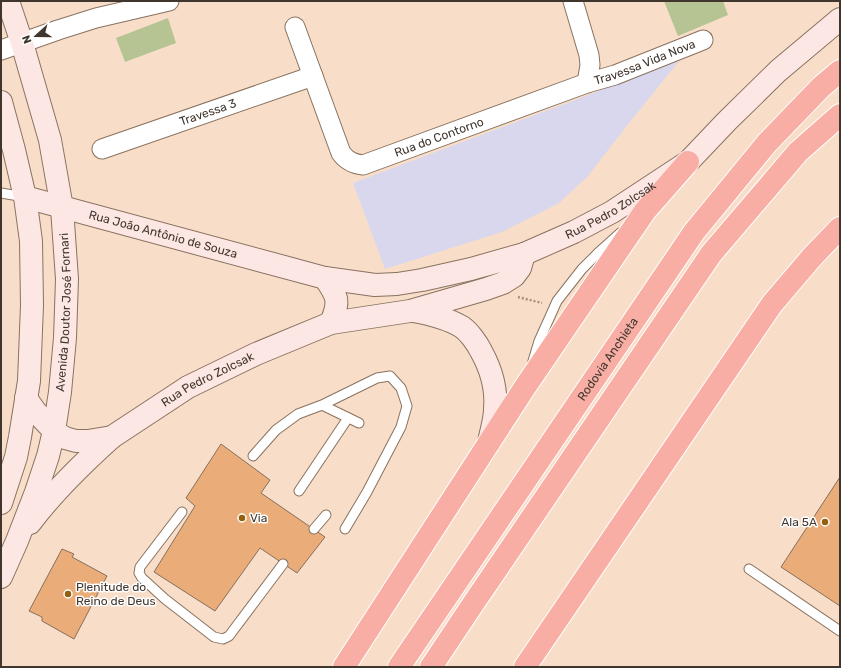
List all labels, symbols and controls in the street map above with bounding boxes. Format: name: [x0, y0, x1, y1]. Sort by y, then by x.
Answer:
north arrow: [16, 16, 56, 56]
text: N: [20, 33, 35, 45]
street label: Travessa Vida Nova: [593, 37, 697, 88]
street label: Travessa 3: [178, 96, 238, 129]
street label: Rua do Contorno: [392, 114, 486, 160]
street label: Rua Pedro Zolcsak: [563, 178, 659, 242]
street label: Rua João Antônio de Souza: [87, 208, 239, 261]
street label: Avenida Doutor José Fornari: [53, 232, 74, 392]
street label: Rodovia Anchieta: [575, 315, 641, 403]
street label: Rua Pedro Zolcsak: [159, 349, 257, 410]
place label: Via: [250, 511, 267, 525]
marker: Via: [237, 513, 247, 523]
place label: Ala 5A: [781, 515, 817, 529]
marker: Ala 5A: [820, 517, 830, 527]
place label: Plenitude do Reino de Deus: [76, 580, 156, 608]
marker: Plenitude do Reino de Deus: [63, 589, 73, 599]

